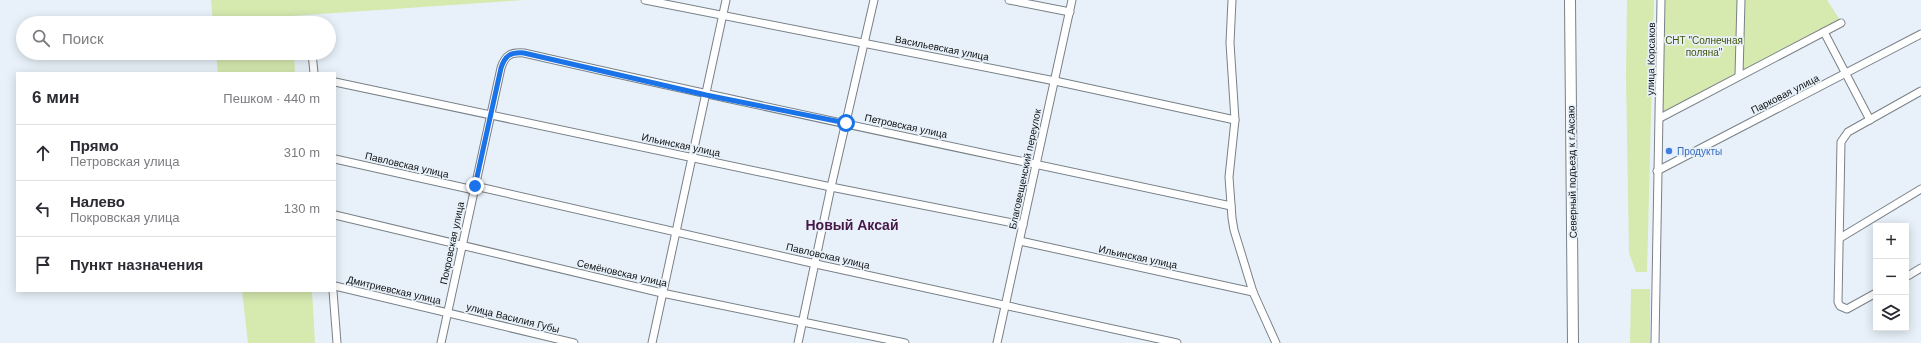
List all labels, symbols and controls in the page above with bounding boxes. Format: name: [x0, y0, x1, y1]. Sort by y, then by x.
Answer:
search box: [16, 16, 336, 60]
street label: улица Корсаков: [1645, 22, 1657, 96]
icon: search: [30, 27, 52, 49]
text: Поиск: [62, 30, 104, 47]
street label: Васильевская улица: [894, 33, 990, 63]
park label: СНТ "Солнечная поляна": [1665, 35, 1743, 58]
street label: Парковая улица: [1749, 72, 1821, 116]
text: 6 мин: [32, 88, 79, 107]
text: Пешком · 440 m: [223, 91, 320, 106]
street label: Северный подъезд к г.Аксаю: [1565, 105, 1579, 238]
street label: Благовещенский переулок: [1007, 107, 1043, 230]
street label: Петровская улица: [864, 112, 949, 140]
route start: [837, 114, 855, 132]
street label: Ильинская улица: [641, 131, 722, 159]
text: Прямо: [70, 137, 119, 154]
icon: ahead: [32, 142, 54, 164]
text: 310 m: [284, 145, 320, 160]
marker: Продукты: [1664, 146, 1674, 156]
place label: Продукты: [1677, 146, 1722, 157]
street label: Павловская улица: [364, 150, 450, 180]
text: Петровская улица: [70, 154, 179, 169]
route end: [466, 177, 484, 195]
text: Налево: [70, 193, 125, 210]
icon: left: [32, 198, 54, 220]
street label: Покровская улица: [438, 200, 466, 285]
text: 130 m: [284, 201, 320, 216]
text: Покровская улица: [70, 210, 180, 225]
district label: Новый Аксай: [805, 217, 899, 233]
map controls: [1873, 223, 1909, 331]
button: +: [1873, 223, 1909, 259]
street label: Павловская улица: [785, 241, 871, 271]
street label: Ильинская улица: [1098, 243, 1179, 271]
icon: arrive: [32, 254, 54, 276]
text: Пункт назначения: [70, 256, 203, 273]
street label: Семёновская улица: [576, 257, 669, 289]
button: −: [1873, 259, 1909, 295]
street label: Дмитриевская улица: [346, 274, 443, 306]
button: layers: [1873, 295, 1909, 331]
street label: улица Василия Губы: [465, 301, 561, 335]

